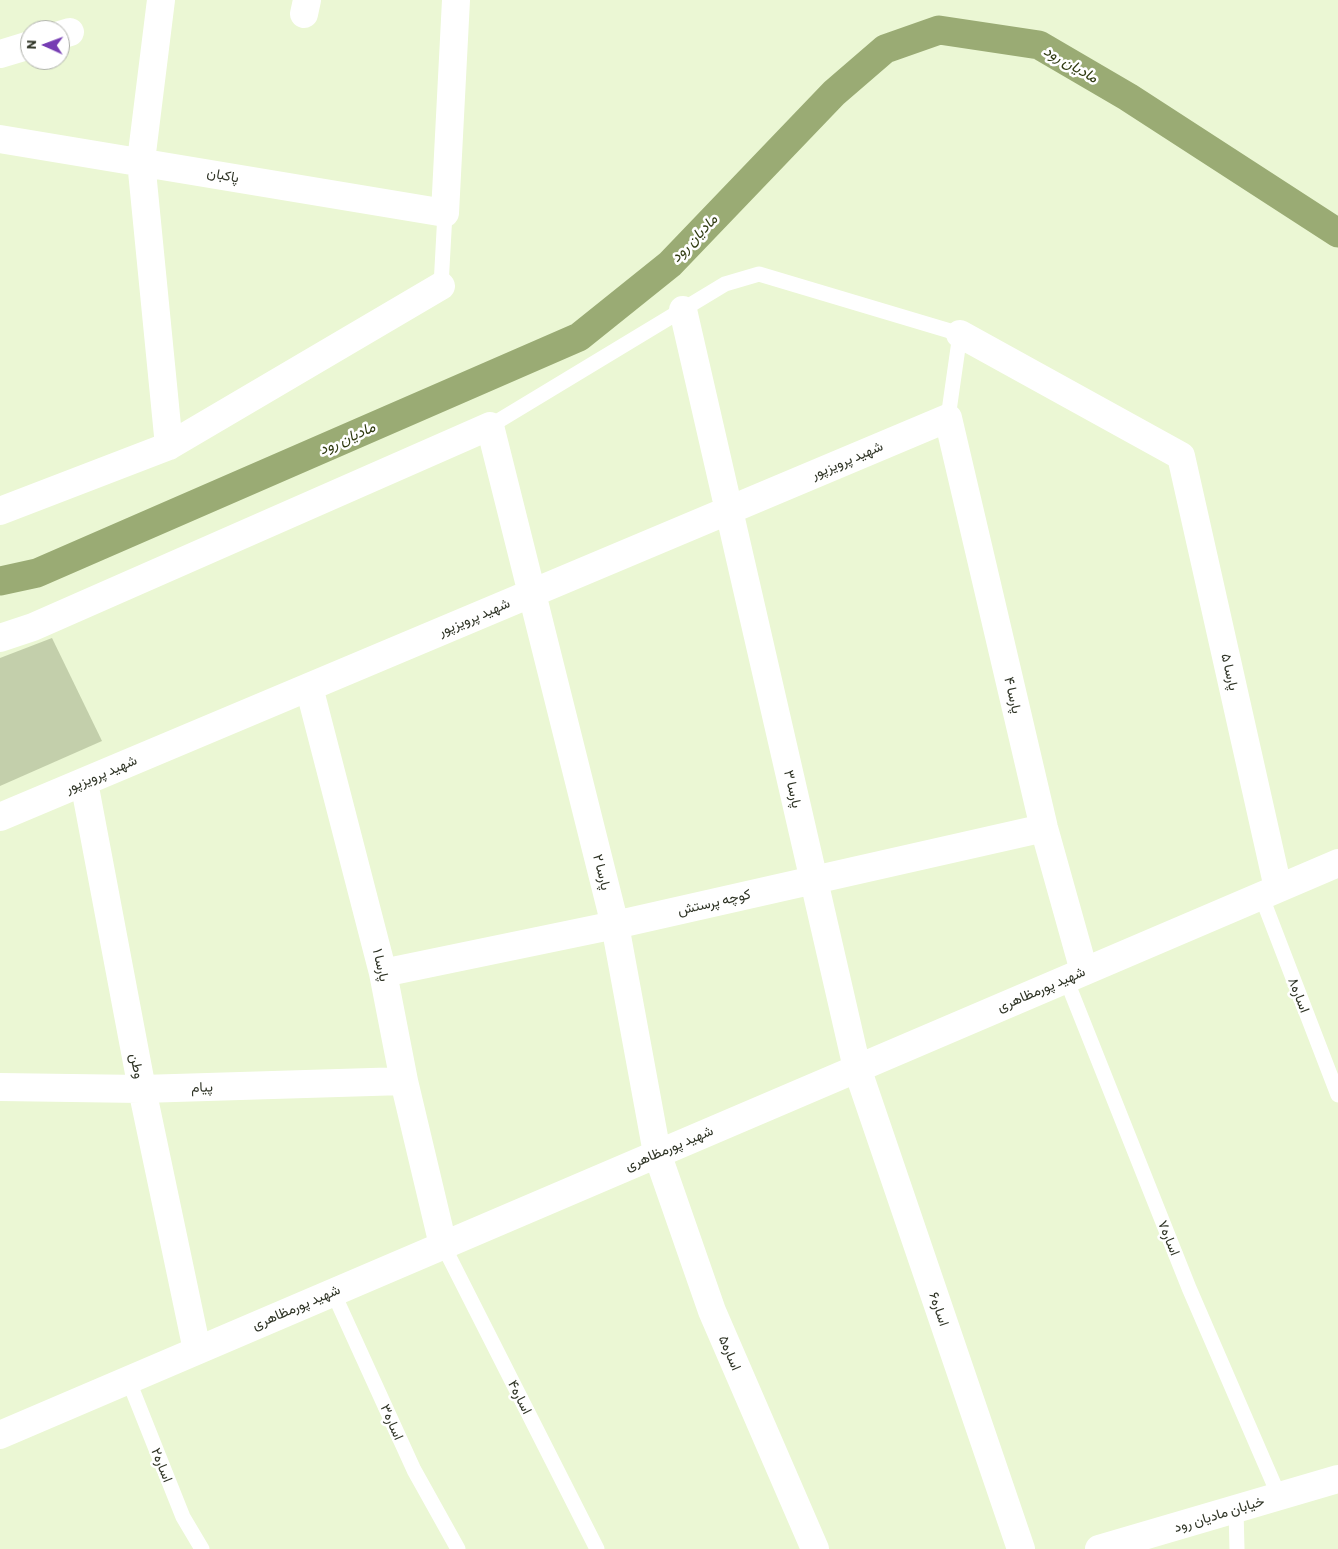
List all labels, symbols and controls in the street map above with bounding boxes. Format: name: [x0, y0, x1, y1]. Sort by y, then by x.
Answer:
north arrow: [20, 20, 70, 70]
text: N: [22, 40, 39, 49]
water label: مادیان رود: [1041, 41, 1101, 87]
street label: پاکبان: [206, 164, 240, 186]
water label: مادیان رود: [667, 210, 721, 266]
water label: مادیان رود: [316, 418, 378, 458]
street label: شهید پرویزپور: [809, 437, 885, 483]
street label: شهید پرویزپور: [436, 594, 512, 640]
street label: پارسا ۵: [1218, 652, 1242, 692]
street label: پارسا ۴: [1001, 675, 1025, 715]
street label: شهید پرویزپور: [63, 751, 139, 797]
street label: پارسا ۳: [780, 768, 806, 810]
street label: پارسا ۲: [589, 852, 615, 892]
street label: کوچه پرستش: [676, 885, 752, 919]
street label: پارسا ۱: [369, 947, 393, 983]
street label: شهید پورمظاهری: [994, 963, 1088, 1015]
street label: اساره۸: [1285, 975, 1313, 1015]
street label: وطن: [126, 1052, 148, 1080]
street label: پیام: [191, 1078, 213, 1096]
street label: شهید پورمظاهری: [622, 1122, 716, 1174]
street label: اساره۷: [1154, 1218, 1184, 1258]
street label: شهید پورمظاهری: [249, 1281, 343, 1333]
street label: اساره۶: [925, 1290, 953, 1328]
street label: اساره۵: [715, 1333, 745, 1373]
street label: اساره۴: [504, 1377, 536, 1417]
street label: اساره۳: [377, 1402, 407, 1442]
street label: اساره۲: [148, 1445, 176, 1485]
street label: خیابان مادیان رود: [1172, 1492, 1266, 1536]

